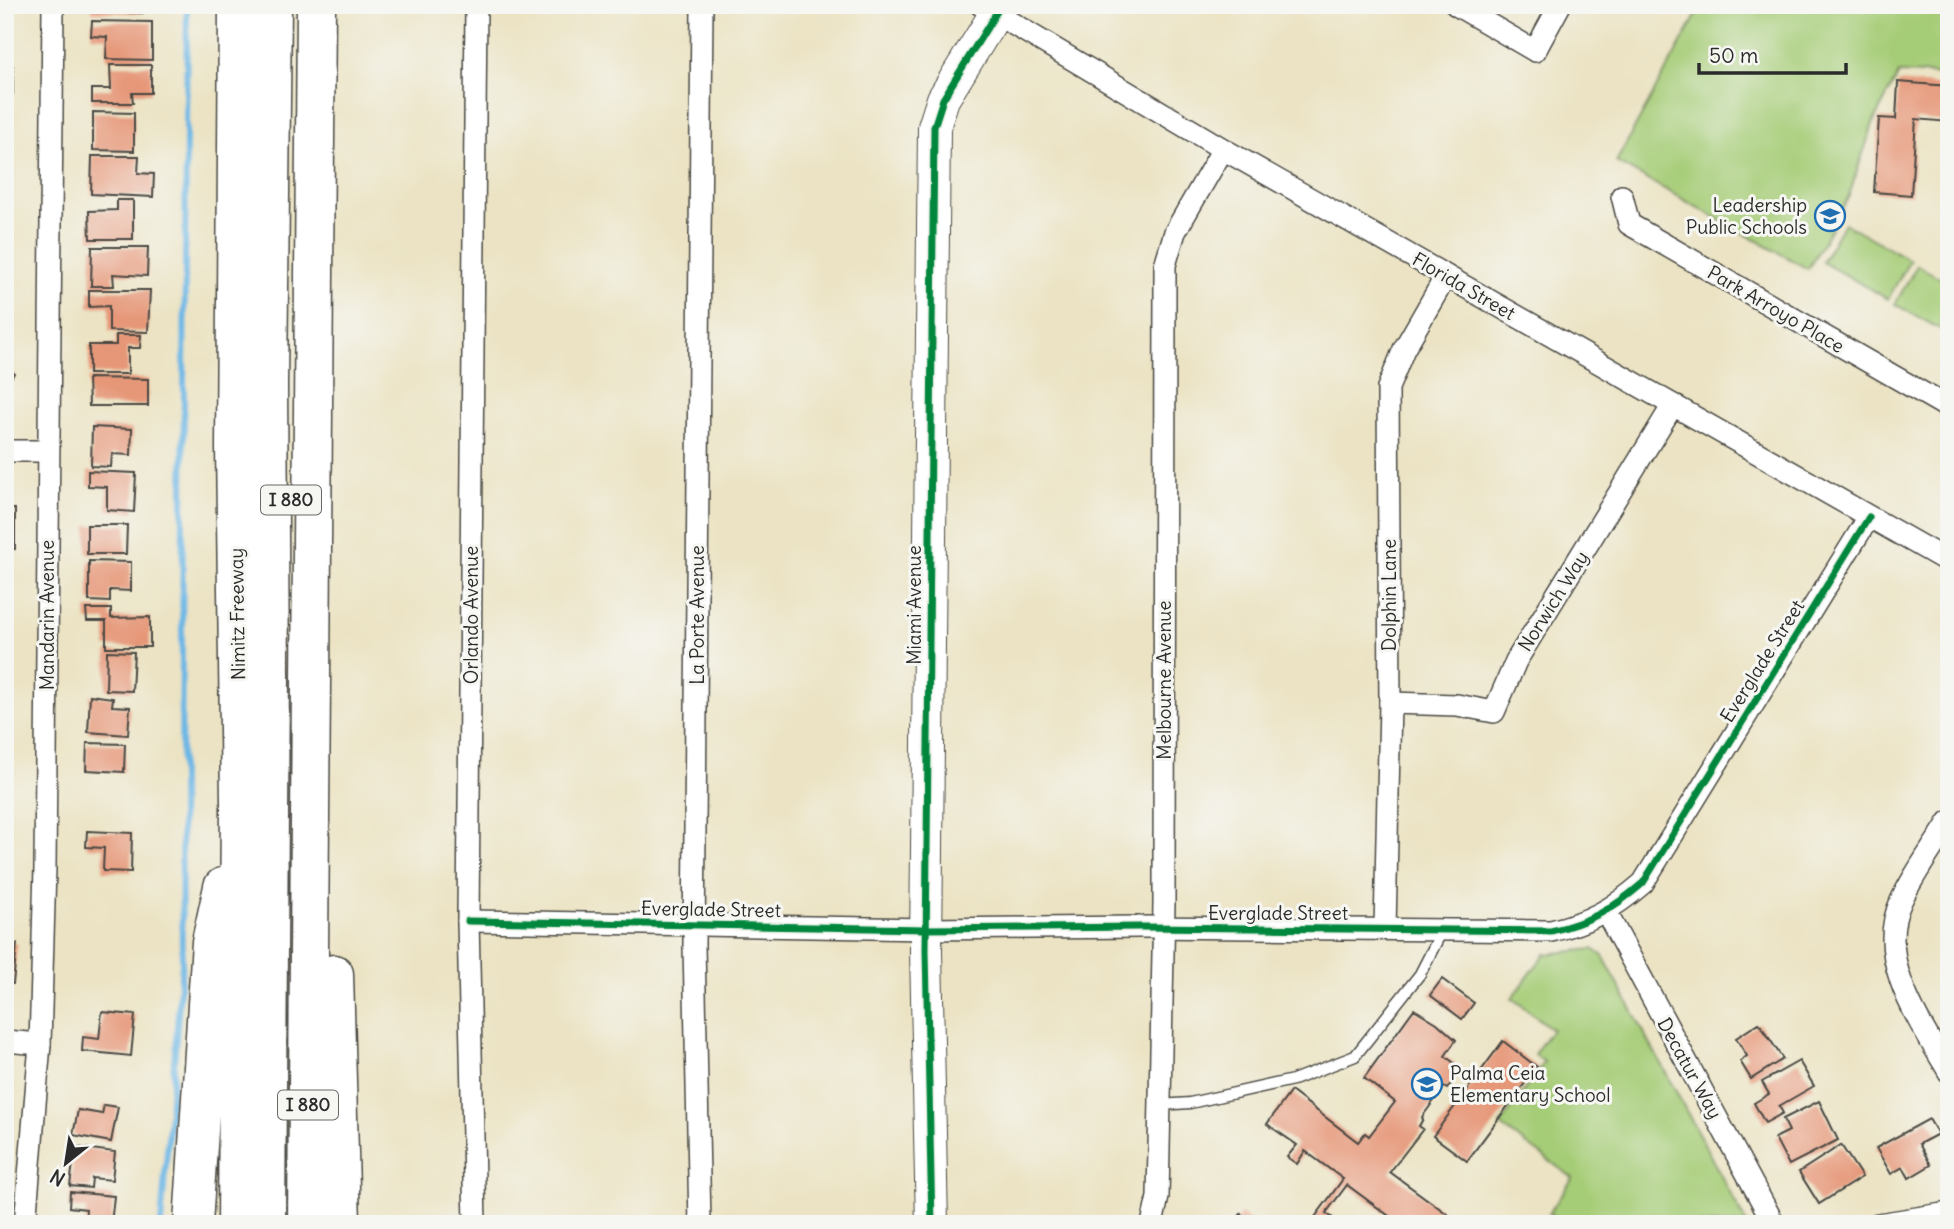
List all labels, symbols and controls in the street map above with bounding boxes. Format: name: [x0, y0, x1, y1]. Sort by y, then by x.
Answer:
scale bar: [1699, 32, 1846, 76]
text: 50 m: [1709, 42, 1758, 69]
place label: Leadership Public Schools: [1686, 193, 1807, 239]
school or university icon: Leadership Public Schools: [1813, 199, 1847, 233]
street label: Florida Street: [1408, 247, 1520, 325]
street label: Park Arroyo Place: [1703, 260, 1849, 358]
road number: I 880: [261, 486, 321, 514]
street label: Dolphin Lane: [1377, 539, 1401, 651]
street label: Mandarin Avenue: [35, 540, 59, 690]
street label: La Porte Avenue: [685, 545, 709, 685]
street label: Miami Avenue: [902, 545, 926, 665]
street label: Orlando Avenue: [459, 546, 483, 684]
street label: Norwich Way: [1513, 546, 1593, 656]
street label: Nimitz Freeway: [224, 548, 250, 680]
street label: Everglade Street: [1715, 595, 1809, 727]
street label: Melbourne Avenue: [1152, 600, 1176, 760]
street label: Everglade Street: [641, 896, 781, 922]
street label: Everglade Street: [1208, 901, 1348, 925]
street label: Decatur Way: [1652, 1013, 1728, 1123]
place label: Palma Ceia Elementary School: [1450, 1061, 1611, 1107]
school or university icon: Palma Ceia Elementary School: [1410, 1067, 1444, 1101]
road number: I 880: [278, 1090, 338, 1120]
north arrow: [32, 1128, 102, 1198]
text: N: [46, 1164, 69, 1191]

